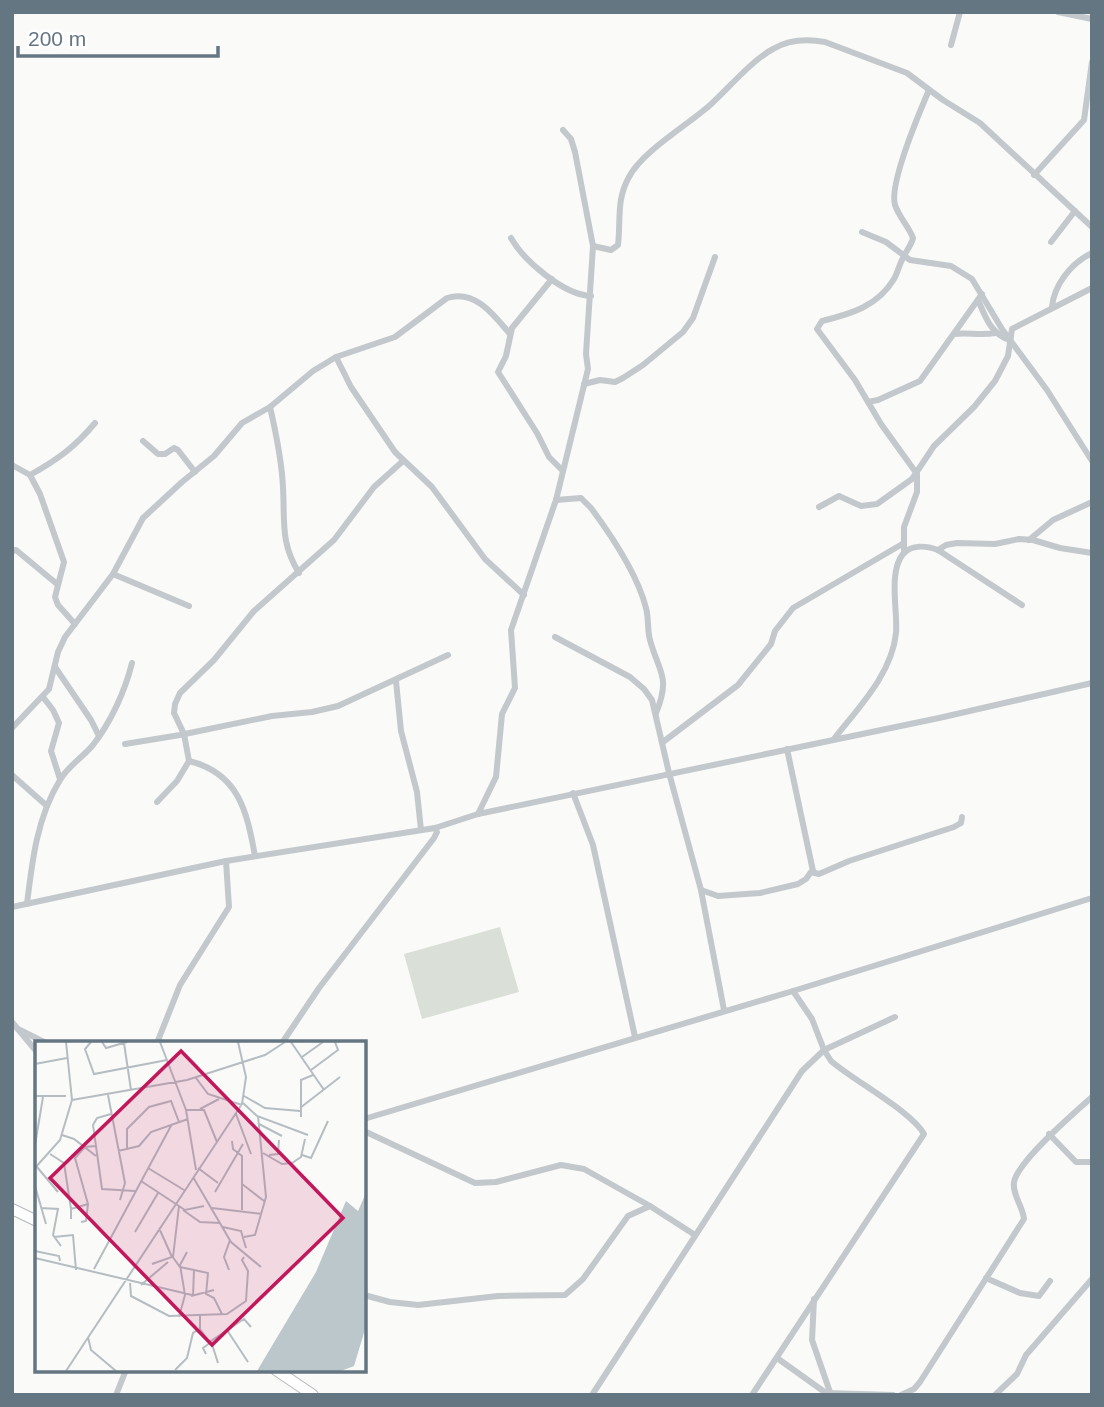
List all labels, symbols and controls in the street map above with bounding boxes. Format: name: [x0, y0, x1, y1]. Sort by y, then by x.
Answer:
scale bar: [18, 14, 217, 58]
text: 200 m: [28, 27, 86, 50]
inset map: [35, 1041, 366, 1372]

